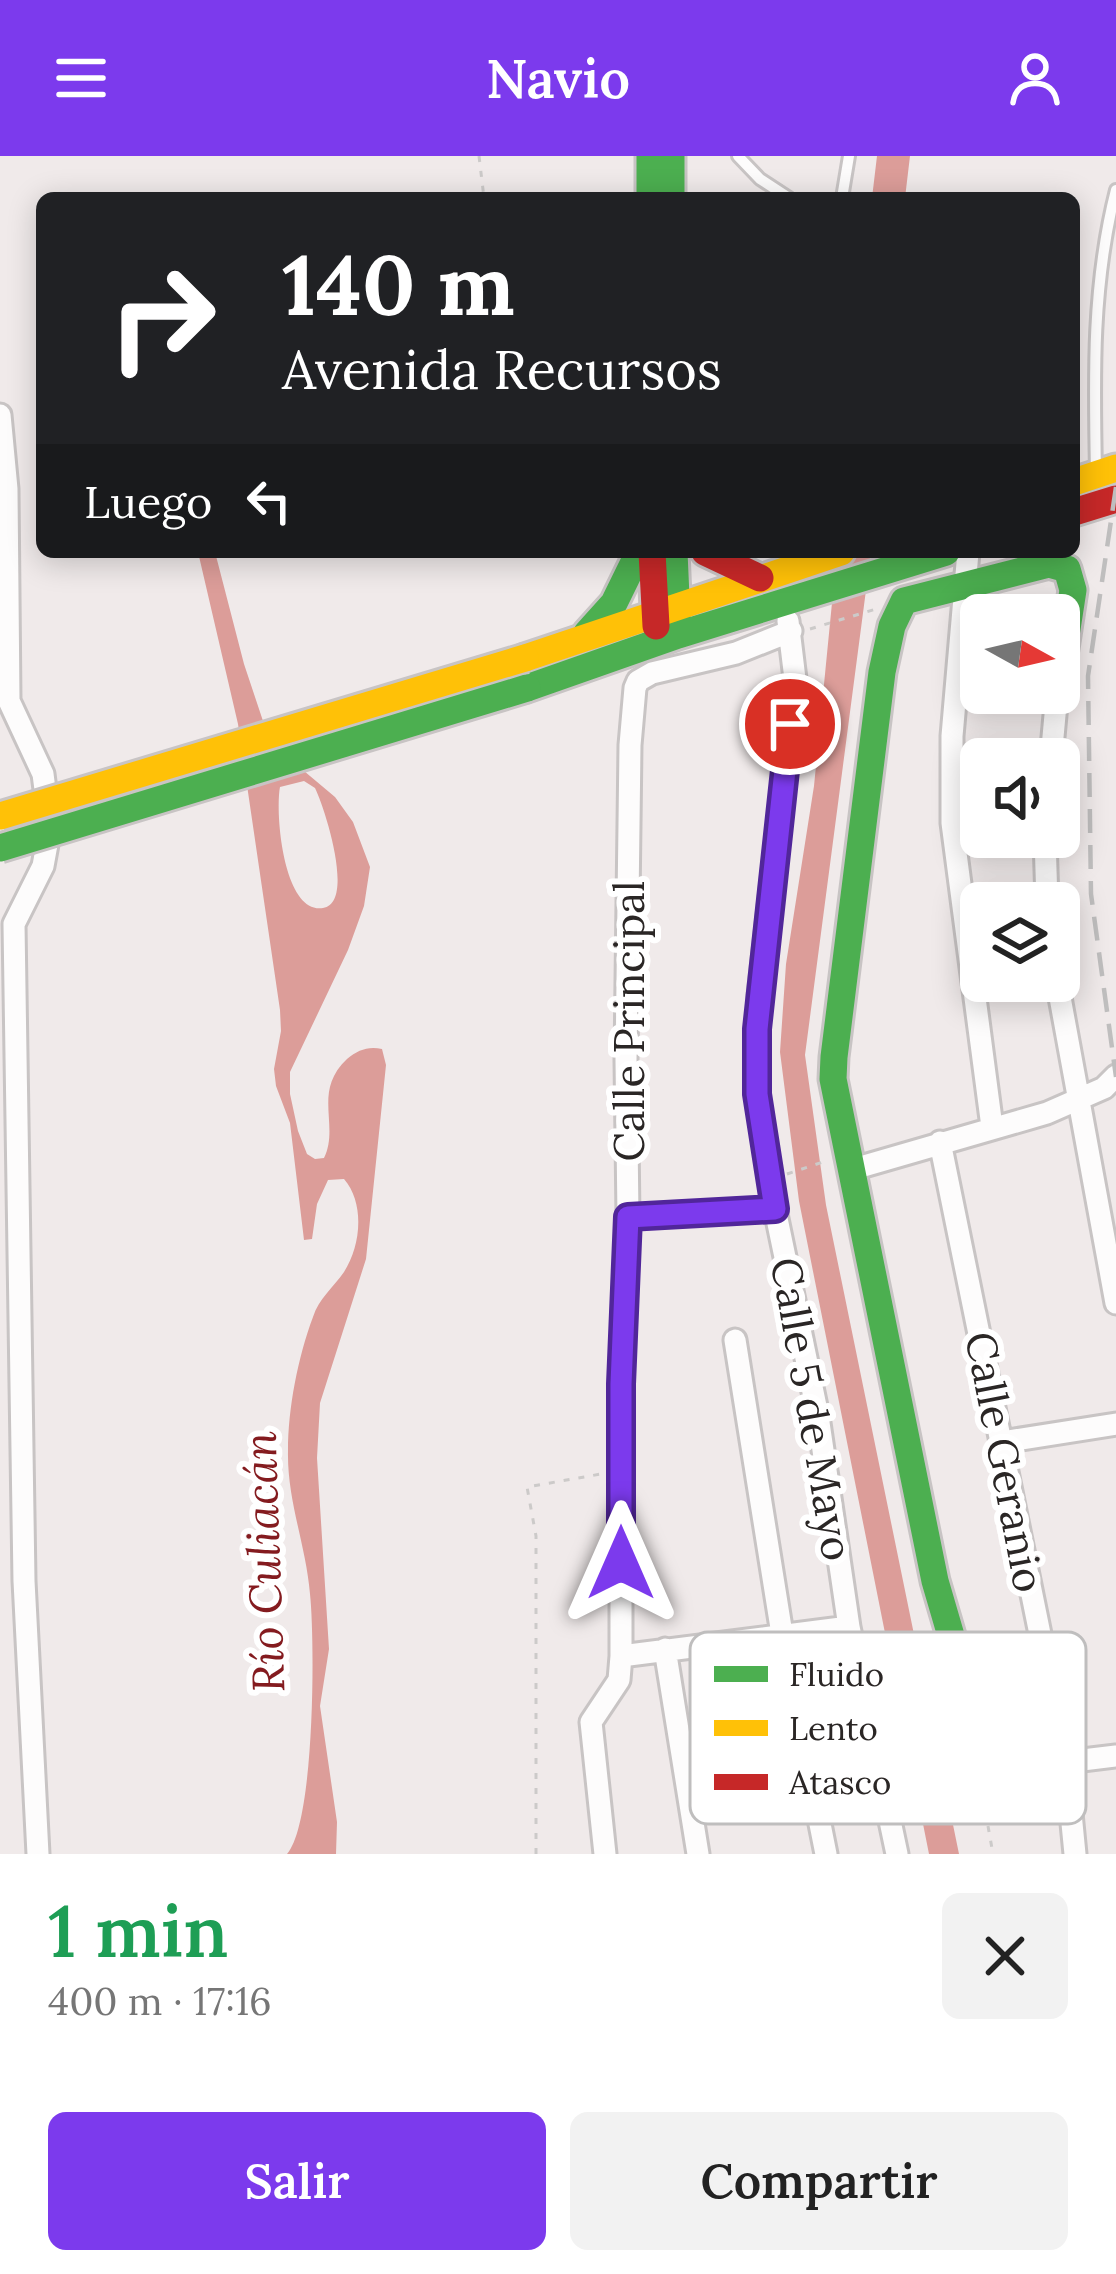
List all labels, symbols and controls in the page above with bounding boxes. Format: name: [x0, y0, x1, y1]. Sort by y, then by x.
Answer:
text: Navio: [486, 44, 630, 113]
icon: menu: [48, 45, 114, 111]
icon: person: [1002, 45, 1068, 111]
text: 140 m: [282, 230, 515, 338]
icon: right: [84, 240, 240, 396]
text: Avenida Recursos: [282, 335, 722, 404]
icon: left: [236, 468, 302, 534]
text: Luego: [84, 473, 212, 530]
north arrow: [960, 594, 1080, 714]
map controls: [960, 594, 1080, 1002]
pin: [739, 673, 841, 775]
icon: arrive: [757, 691, 823, 757]
button: sound: [960, 738, 1080, 858]
street label: Calle Principal: [602, 881, 656, 1161]
button: layers: [960, 882, 1080, 1002]
street label: Calle 5 de Mayo: [759, 1253, 865, 1565]
street label: Calle Geranio: [953, 1327, 1057, 1597]
water label: Río Culiacán: [230, 1430, 297, 1694]
position arrow: [558, 1500, 684, 1626]
legend: [690, 1632, 1086, 1824]
text: Fluido: [789, 1653, 884, 1695]
text: Lento: [789, 1707, 878, 1749]
text: Atasco: [788, 1761, 891, 1803]
text: 1 min: [48, 1885, 228, 1977]
button: close: [942, 1893, 1068, 2019]
text: 400 m · 17:16: [48, 1976, 272, 2026]
button: Salir: [48, 2112, 546, 2250]
button: Compartir: [570, 2112, 1068, 2250]

